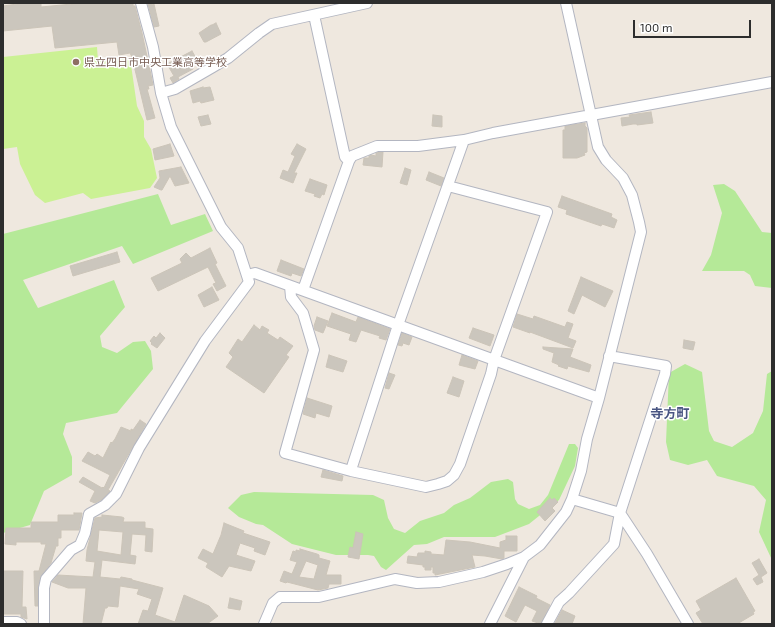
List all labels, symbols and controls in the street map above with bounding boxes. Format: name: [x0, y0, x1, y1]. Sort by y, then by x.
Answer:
scale bar: [635, 12, 753, 38]
text: 100 m: [640, 20, 672, 34]
place label: 県立四日市中央工業高等学校: [84, 55, 227, 69]
marker: 県立四日市中央工業高等学校: [71, 57, 81, 67]
district label: 寺方町: [651, 406, 689, 422]

